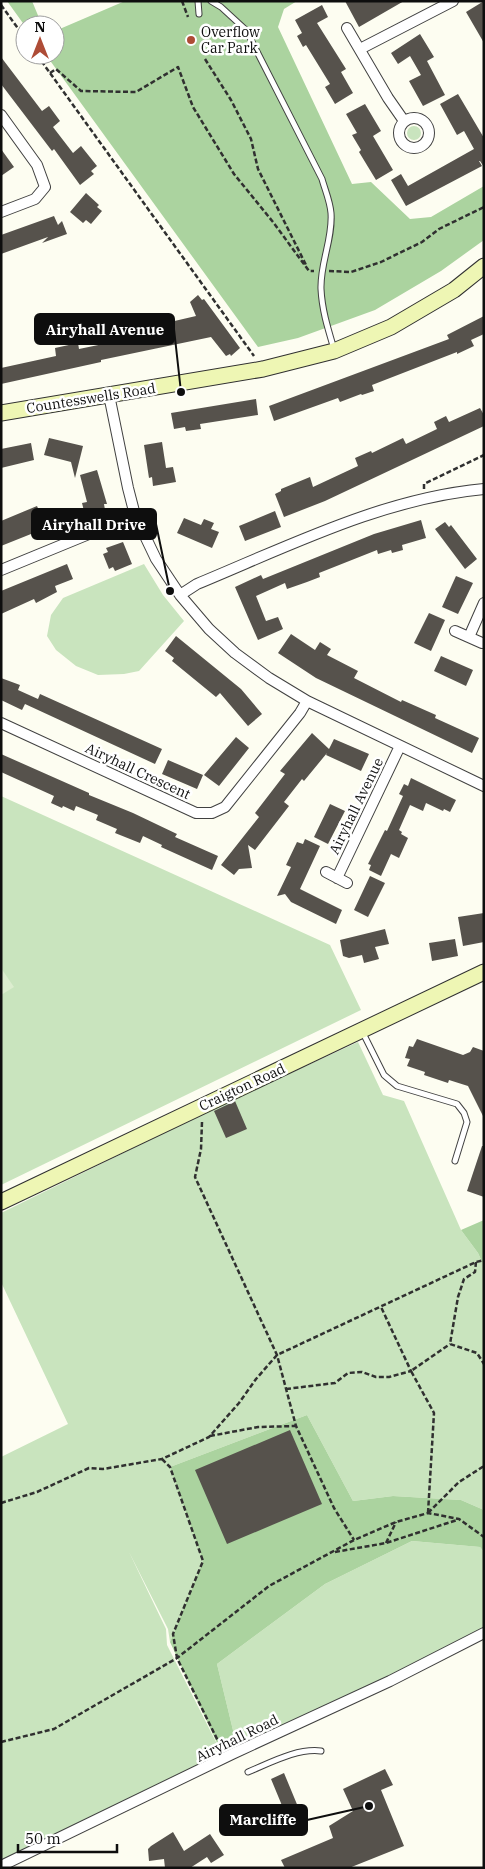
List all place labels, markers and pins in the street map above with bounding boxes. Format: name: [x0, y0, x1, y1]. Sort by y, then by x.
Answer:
place label: Overflow Car Park: [201, 23, 260, 57]
marker: Overflow Car Park: [185, 34, 197, 46]
callout: Airyhall Avenue: [35, 314, 174, 344]
callout: Airyhall Drive: [32, 509, 156, 539]
callout: Marcliffe: [220, 1805, 307, 1835]

